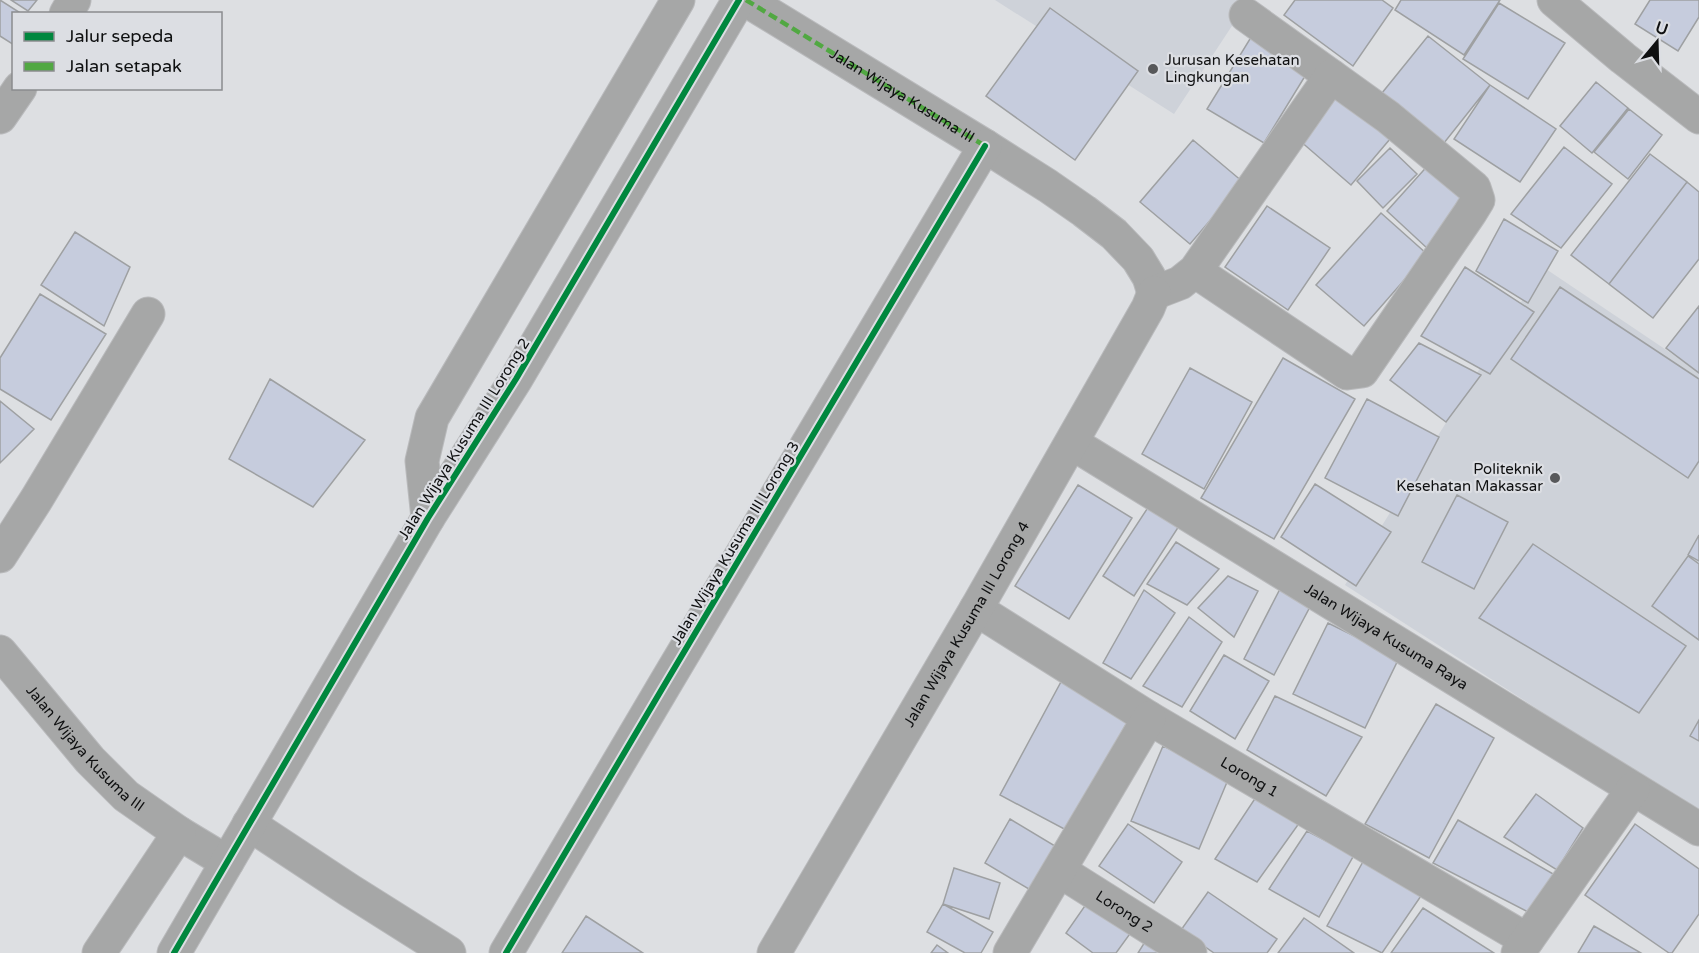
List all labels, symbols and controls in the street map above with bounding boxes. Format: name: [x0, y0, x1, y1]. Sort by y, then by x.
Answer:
legend: [12, 12, 222, 90]
north arrow: [1627, 12, 1687, 72]
text: U: [1653, 17, 1671, 40]
text: Jalur sepeda: [66, 25, 173, 47]
street label: Jalan Wijaya Kusuma III: [826, 44, 978, 146]
place label: Jurusan Kesehatan Lingkungan: [1165, 51, 1300, 86]
text: Jalan setapak: [66, 55, 182, 77]
marker: Jurusan Kesehatan Lingkungan: [1146, 62, 1160, 76]
street label: Jalan Wijaya Kusuma III Lorong 2: [394, 335, 534, 543]
street label: Jalan Wijaya Kusuma III Lorong 3: [667, 438, 803, 648]
place label: Politeknik Kesehatan Makassar: [1396, 460, 1543, 495]
marker: Politeknik Kesehatan Makassar: [1548, 471, 1562, 485]
street label: Jalan Wijaya Kusuma III Lorong 4: [900, 518, 1033, 730]
street label: Jalan Wijaya Kusuma Raya: [1301, 579, 1471, 694]
street label: Jalan Wijaya Kusuma III: [22, 681, 148, 815]
street label: Lorong 1: [1217, 753, 1282, 801]
street label: Lorong 2: [1092, 887, 1156, 936]

